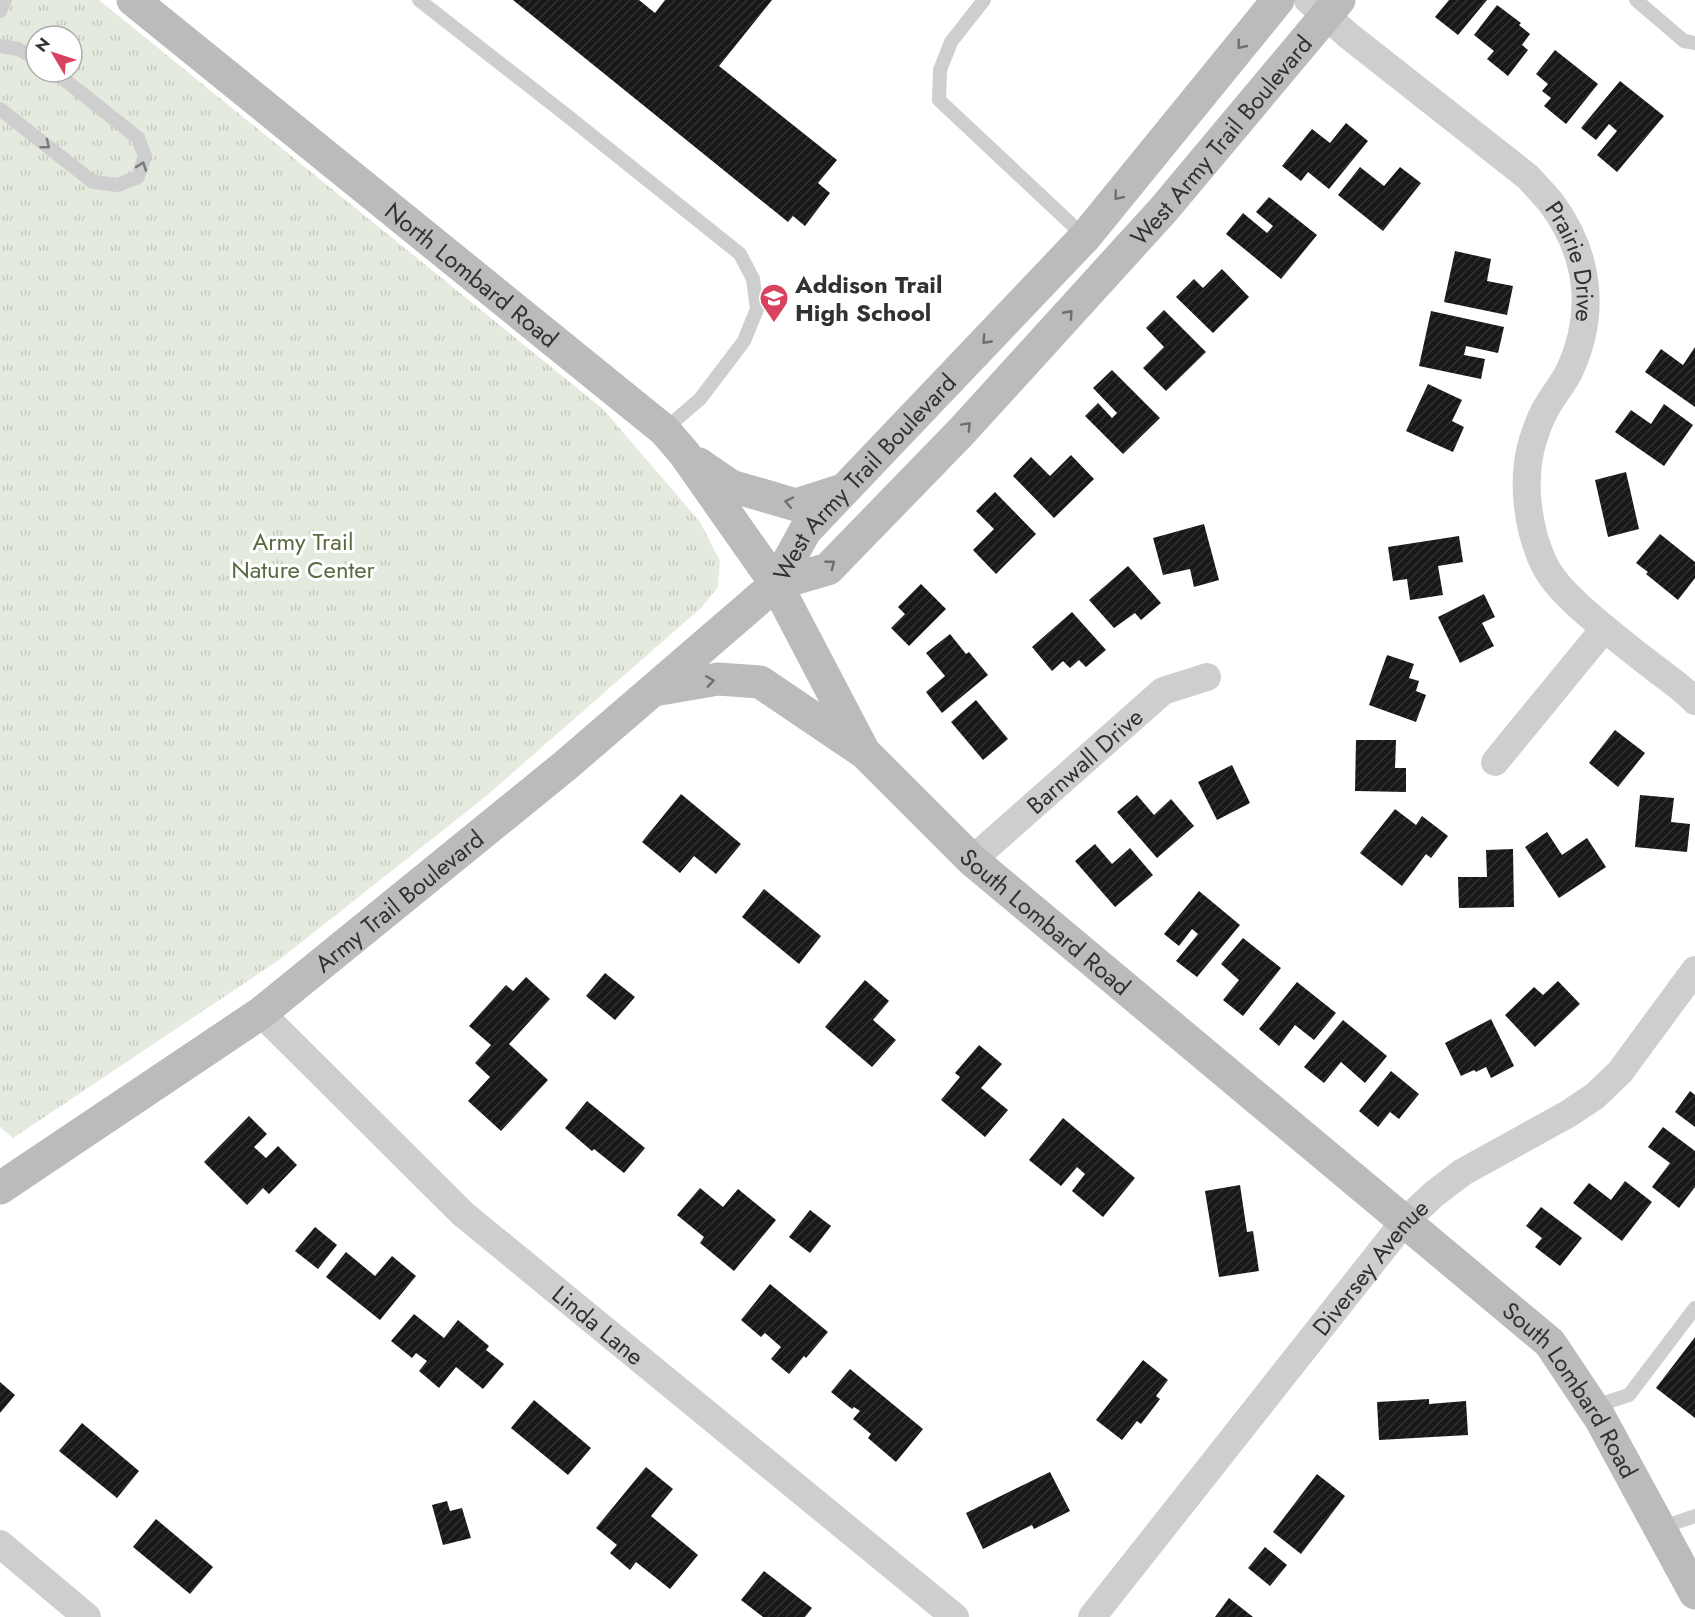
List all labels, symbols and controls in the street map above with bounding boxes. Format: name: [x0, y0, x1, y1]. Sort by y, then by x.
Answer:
north arrow: [24, 24, 84, 84]
street label: West Army Trail Boulevard: [1122, 27, 1320, 253]
text: N: [30, 33, 56, 57]
one-way arrow: [1238, 38, 1249, 49]
one-way arrow: [39, 137, 50, 148]
one-way arrow: [134, 161, 147, 172]
one-way arrow: [1114, 190, 1125, 201]
street label: North Lombard Road: [378, 193, 566, 355]
street label: Prairie Drive: [1537, 194, 1603, 324]
place label: Addison Trail High School: [794, 267, 942, 330]
school or university icon: Addison Trail High School: [758, 282, 790, 324]
one-way arrow: [1062, 310, 1073, 321]
one-way arrow: [983, 333, 994, 344]
street label: West Army Trail Boulevard: [764, 365, 964, 587]
one-way arrow: [960, 422, 971, 432]
one-way arrow: [784, 496, 794, 509]
park label: Army Trail Nature Center: [231, 524, 376, 587]
one-way arrow: [824, 561, 835, 572]
one-way arrow: [705, 675, 715, 687]
street label: Barnwall Drive: [1018, 699, 1150, 822]
street label: Army Trail Boulevard: [307, 821, 491, 980]
street label: South Lombard Road: [952, 840, 1139, 1003]
street label: Diversey Avenue: [1303, 1190, 1436, 1343]
street label: Linda Lane: [545, 1277, 652, 1373]
street label: South Lombard Road: [1495, 1293, 1647, 1484]

